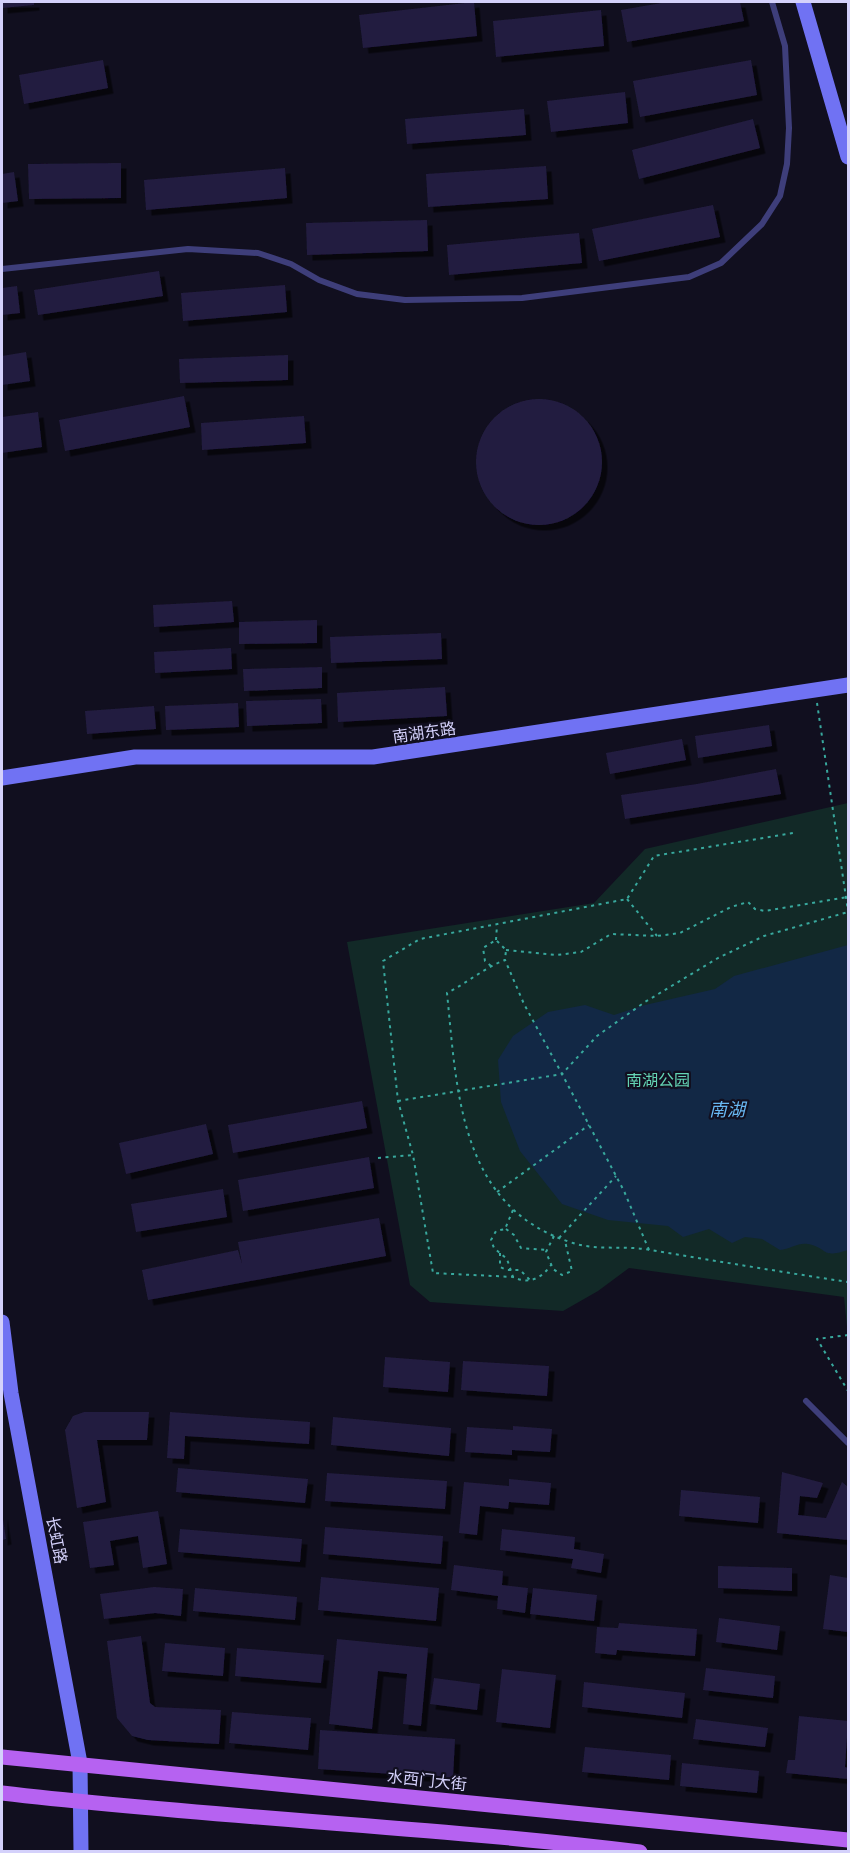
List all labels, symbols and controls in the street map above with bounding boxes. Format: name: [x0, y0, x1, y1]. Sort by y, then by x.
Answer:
street label: 南湖东路: [391, 718, 457, 745]
park label: 南湖公园: [626, 1070, 690, 1089]
water label: 南湖: [709, 1098, 748, 1120]
street label: 长虹路: [44, 1515, 71, 1565]
street label: 水西门大街: [386, 1766, 468, 1793]

